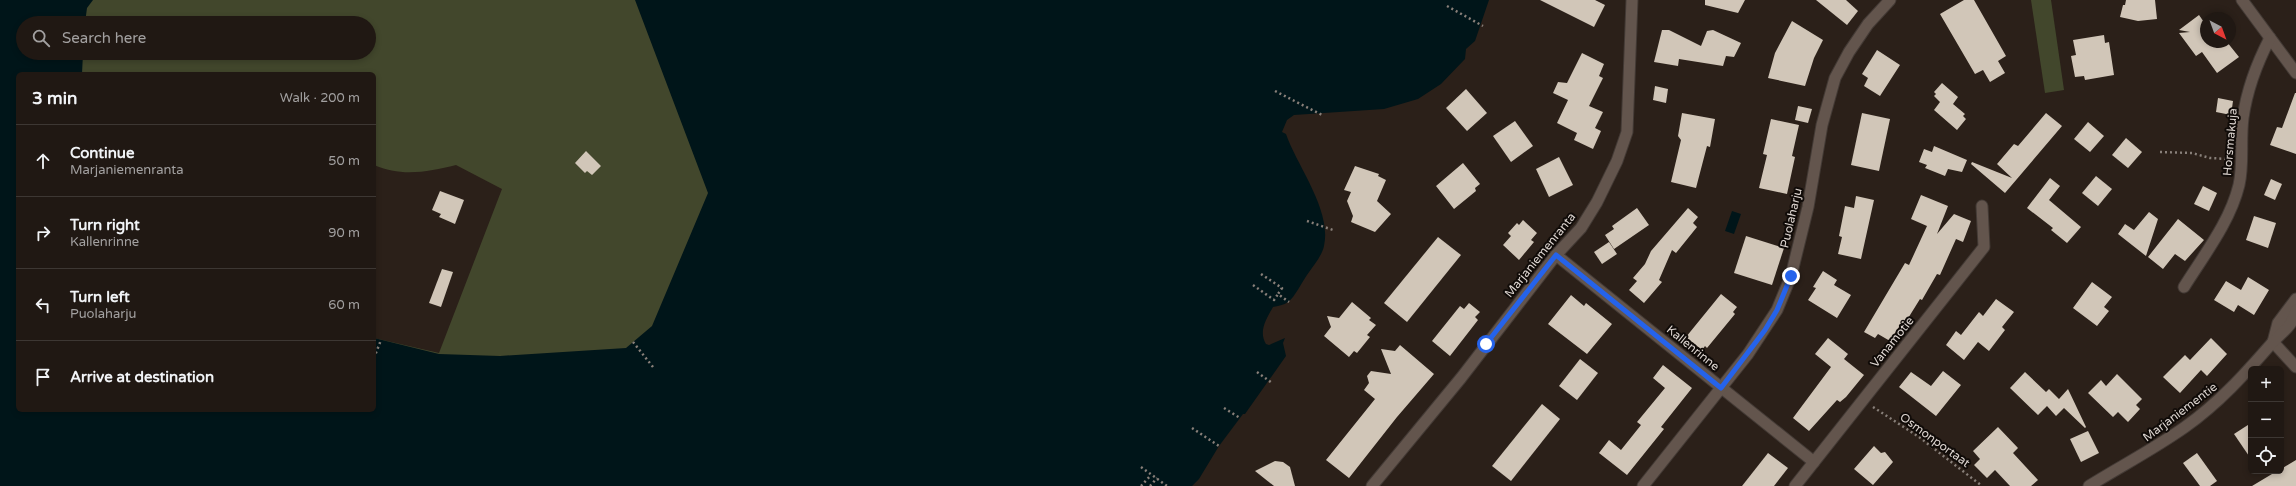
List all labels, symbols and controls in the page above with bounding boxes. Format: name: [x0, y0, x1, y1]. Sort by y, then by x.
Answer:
north arrow: [2200, 12, 2236, 48]
search box: [16, 16, 376, 60]
icon: search: [30, 27, 52, 49]
text: Search here: [62, 29, 146, 47]
text: 3 min: [32, 88, 77, 109]
text: Walk · 200 m: [280, 90, 360, 106]
street label: Horsmakuja: [2220, 108, 2240, 176]
text: Continue: [70, 144, 134, 162]
icon: ahead: [32, 150, 54, 172]
text: 50 m: [328, 153, 360, 169]
text: Marjaniemenranta: [70, 162, 184, 178]
street label: Puolaharju: [1777, 187, 1805, 249]
street label: Marjaniemenranta: [1502, 210, 1578, 300]
text: Turn right: [70, 216, 140, 234]
icon: right: [32, 222, 54, 244]
text: 90 m: [328, 225, 360, 241]
text: Kallenrinne: [70, 234, 139, 250]
route end: [1782, 267, 1800, 285]
text: Turn left: [70, 288, 130, 306]
icon: left: [32, 294, 54, 316]
text: 60 m: [328, 297, 360, 313]
text: Puolaharju: [70, 306, 136, 322]
street label: Vanamotie: [1867, 314, 1917, 370]
street label: Kallenrinne: [1664, 322, 1722, 374]
route start: [1477, 335, 1495, 353]
icon: arrive: [32, 366, 54, 388]
map controls: [2248, 366, 2284, 474]
button: +: [2248, 366, 2284, 402]
text: Arrive at destination: [70, 368, 214, 386]
street label: Marjaniementie: [2140, 379, 2220, 444]
button: −: [2248, 402, 2284, 438]
street label: Osmonportaat: [1897, 410, 1973, 470]
button: locate: [2248, 438, 2284, 474]

